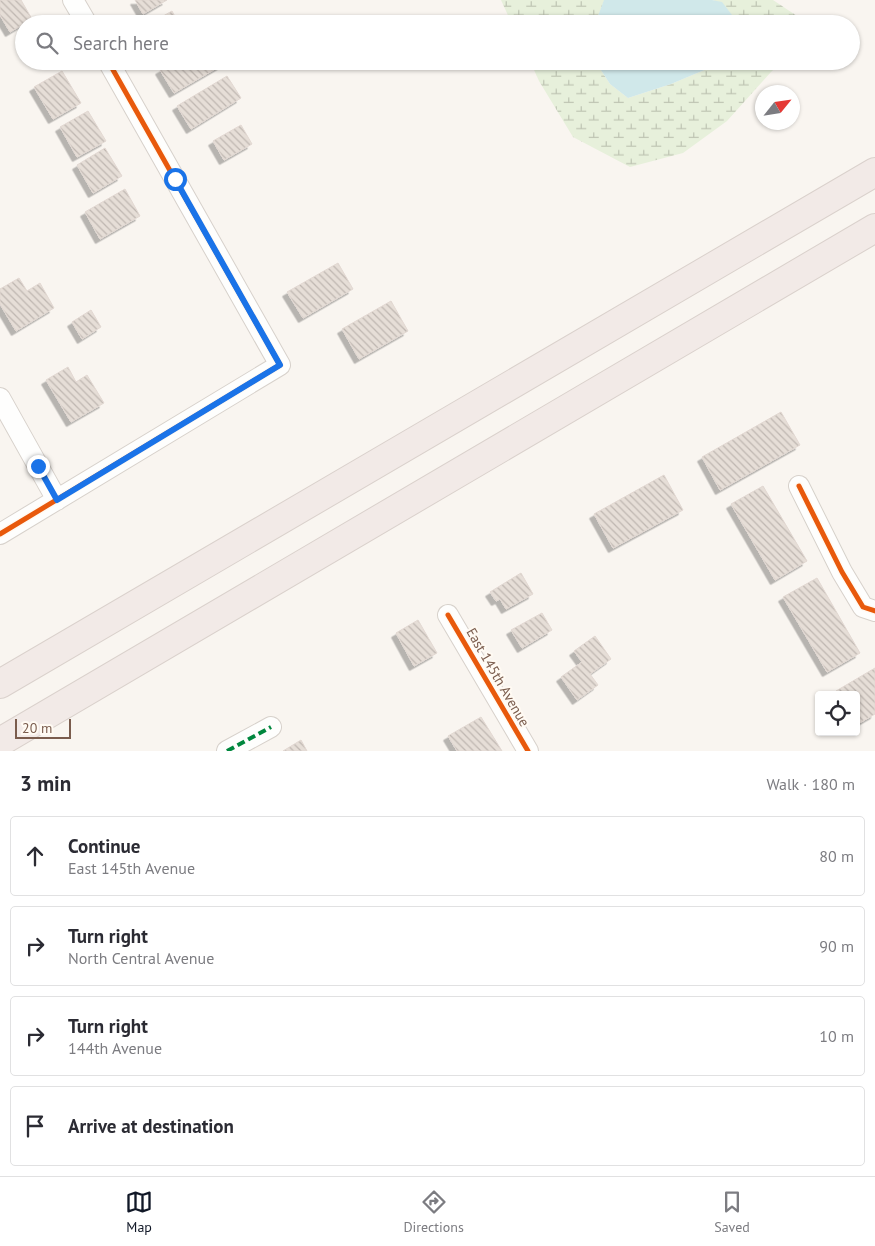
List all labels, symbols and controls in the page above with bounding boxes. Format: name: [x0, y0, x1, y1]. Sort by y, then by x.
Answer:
search box: [15, 15, 860, 70]
icon: search: [33, 29, 61, 57]
text: Search here: [73, 31, 169, 55]
north arrow: [755, 85, 800, 130]
route start: [164, 168, 187, 191]
route end: [27, 455, 50, 478]
street label: East 145th Avenue: [462, 624, 534, 730]
map controls: [815, 691, 860, 736]
button: locate: [815, 691, 860, 736]
scale bar: [15, 716, 71, 739]
text: 20 m: [22, 719, 52, 737]
text: 3 min: [20, 770, 71, 797]
text: Walk · 180 m: [766, 774, 855, 794]
text: Continue: [68, 834, 140, 858]
icon: ahead: [21, 842, 49, 870]
text: 80 m: [819, 846, 854, 866]
text: East 145th Avenue: [68, 858, 195, 878]
text: Turn right: [68, 924, 148, 948]
icon: right: [21, 932, 49, 960]
text: 90 m: [819, 936, 854, 956]
text: North Central Avenue: [68, 948, 214, 968]
text: Turn right: [68, 1014, 148, 1038]
icon: right: [21, 1022, 49, 1050]
text: 10 m: [819, 1026, 854, 1046]
text: 144th Avenue: [68, 1038, 162, 1058]
icon: arrive: [21, 1112, 49, 1140]
text: Arrive at destination: [68, 1114, 234, 1138]
tab: Map: [125, 1188, 153, 1236]
tab: Directions: [403, 1188, 464, 1236]
tab: Saved: [714, 1188, 750, 1236]

